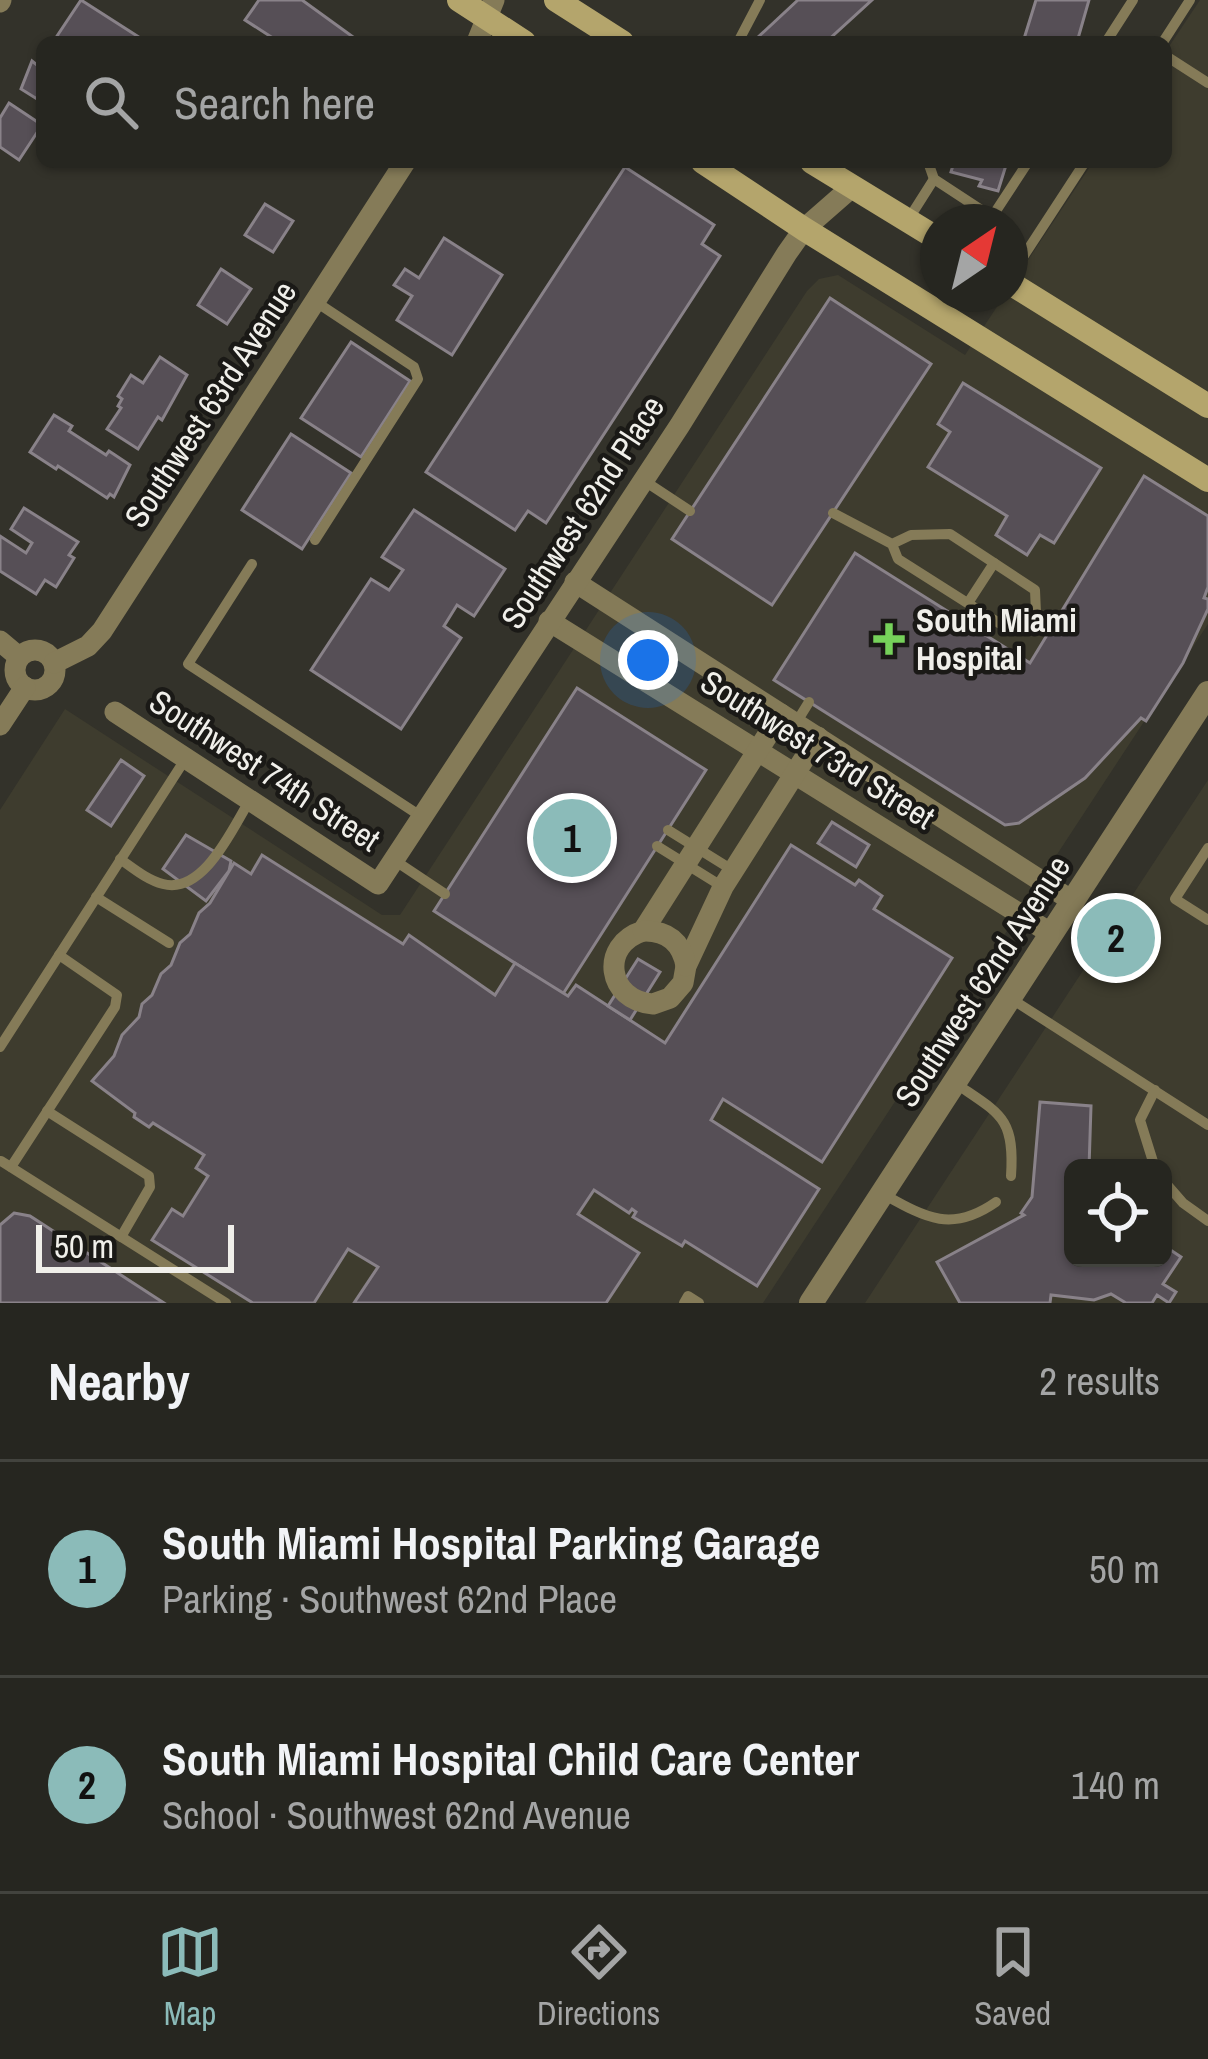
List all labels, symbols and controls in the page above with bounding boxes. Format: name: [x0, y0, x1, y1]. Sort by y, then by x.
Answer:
search box: [36, 36, 1172, 168]
icon: search: [78, 69, 144, 135]
text: Search here: [174, 72, 375, 133]
north arrow: [920, 204, 1028, 312]
street label: Southwest 63rd Avenue: [114, 272, 306, 536]
street label: Southwest 62nd Place: [490, 387, 674, 637]
place label: South Miami Hospital: [916, 598, 1077, 680]
marker: South Miami Hospital: [873, 623, 905, 655]
your location: [618, 630, 678, 690]
street label: Southwest 73rd Street: [693, 659, 943, 839]
street label: Southwest 74th Street: [141, 679, 389, 861]
pin: 1: [533, 793, 611, 883]
street label: Southwest 62nd Avenue: [884, 847, 1080, 1115]
pin: 2: [1077, 893, 1155, 983]
map controls: [1064, 1159, 1172, 1267]
button: locate: [1064, 1159, 1172, 1267]
scale bar: [36, 1219, 234, 1272]
text: 50 m: [54, 1224, 114, 1268]
text: Nearby: [48, 1347, 190, 1416]
text: 2 results: [1039, 1355, 1160, 1407]
text: South Miami Hospital Parking Garage: [162, 1512, 820, 1573]
text: 1: [78, 1543, 96, 1595]
text: 50 m: [1089, 1543, 1160, 1595]
text: Parking · Southwest 62nd Place: [162, 1573, 617, 1625]
text: South Miami Hospital Child Care Center: [162, 1728, 859, 1789]
text: 2: [78, 1759, 96, 1811]
text: 140 m: [1071, 1759, 1160, 1811]
text: School · Southwest 62nd Avenue: [162, 1789, 631, 1841]
tab: Map: [157, 1919, 223, 2035]
tab: Directions: [537, 1919, 660, 2035]
tab: Saved: [974, 1919, 1051, 2035]

